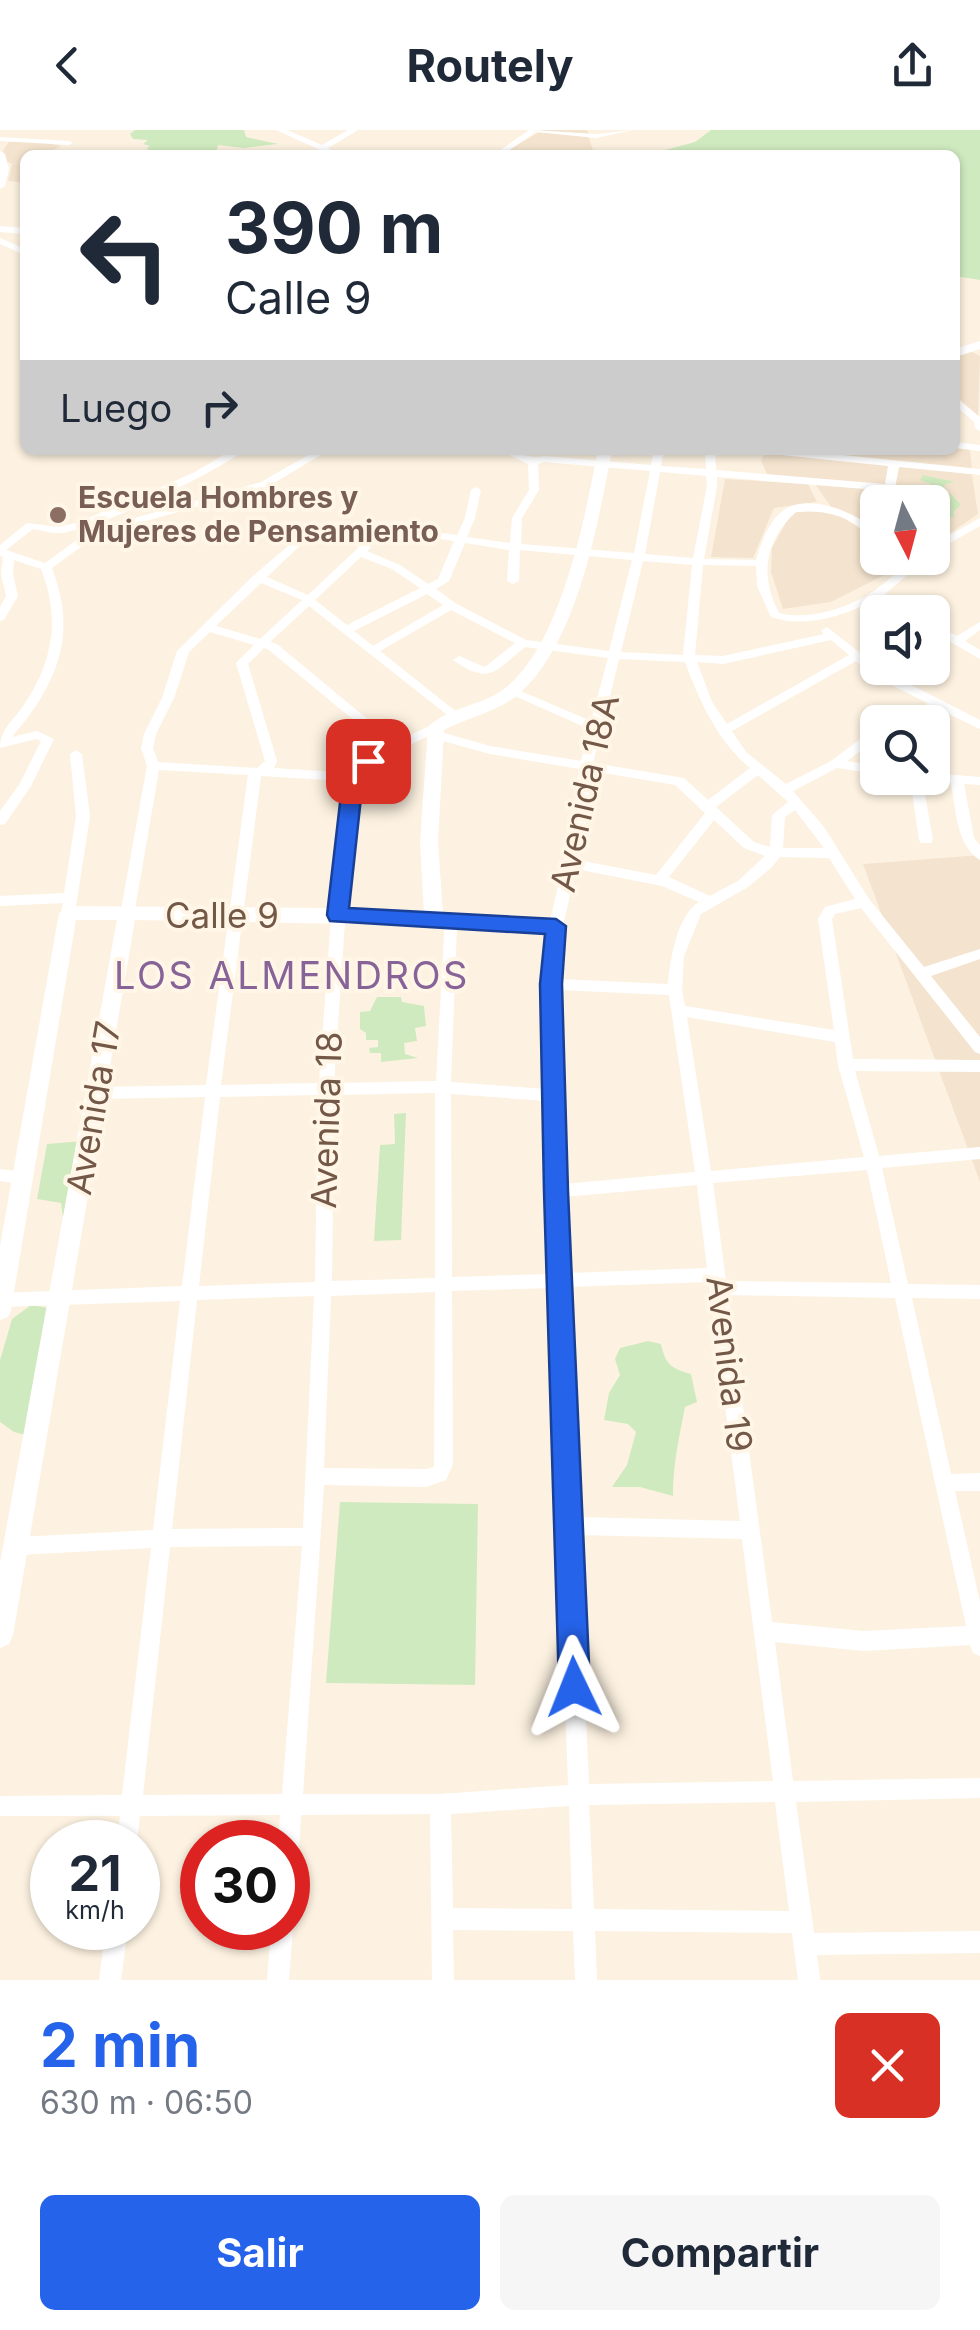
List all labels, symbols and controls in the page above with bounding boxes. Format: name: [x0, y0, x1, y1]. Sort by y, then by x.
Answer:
icon: back: [40, 38, 95, 93]
text: Routely: [406, 38, 574, 93]
icon: share: [885, 38, 940, 93]
text: 390 m: [225, 185, 443, 270]
icon: left: [60, 190, 190, 320]
text: Calle 9: [225, 270, 372, 325]
icon: right: [192, 380, 247, 435]
text: Luego: [60, 385, 172, 431]
place label: Escuela Hombres y Mujeres de Pensamiento: [78, 479, 439, 549]
north arrow: [860, 485, 950, 575]
map controls: [860, 485, 950, 795]
marker: Escuela Hombres y Mujeres de Pensamiento: [47, 504, 69, 526]
button: sound: [860, 595, 950, 685]
street label: Avenida 18A: [541, 690, 627, 896]
button: search: [860, 705, 950, 795]
pin: [326, 719, 411, 804]
icon: arrive: [341, 734, 396, 789]
street label: Calle 9: [165, 894, 279, 936]
district label: LOS ALMENDROS: [114, 952, 470, 998]
street label: Avenida 17: [57, 1018, 129, 1198]
street label: Avenida 18: [302, 1031, 350, 1209]
street label: Avenida 19: [698, 1273, 762, 1454]
position arrow: [522, 1635, 626, 1739]
speed limit sign: 30: [180, 1820, 310, 1950]
text: 21: [68, 1843, 122, 1903]
text: km/h: [65, 1895, 125, 1925]
text: 2 min: [40, 2009, 200, 2081]
button: close: [835, 2013, 940, 2118]
text: 630 m · 06:50: [40, 2083, 253, 2122]
button: Salir: [40, 2195, 480, 2310]
button: Compartir: [500, 2195, 940, 2310]

